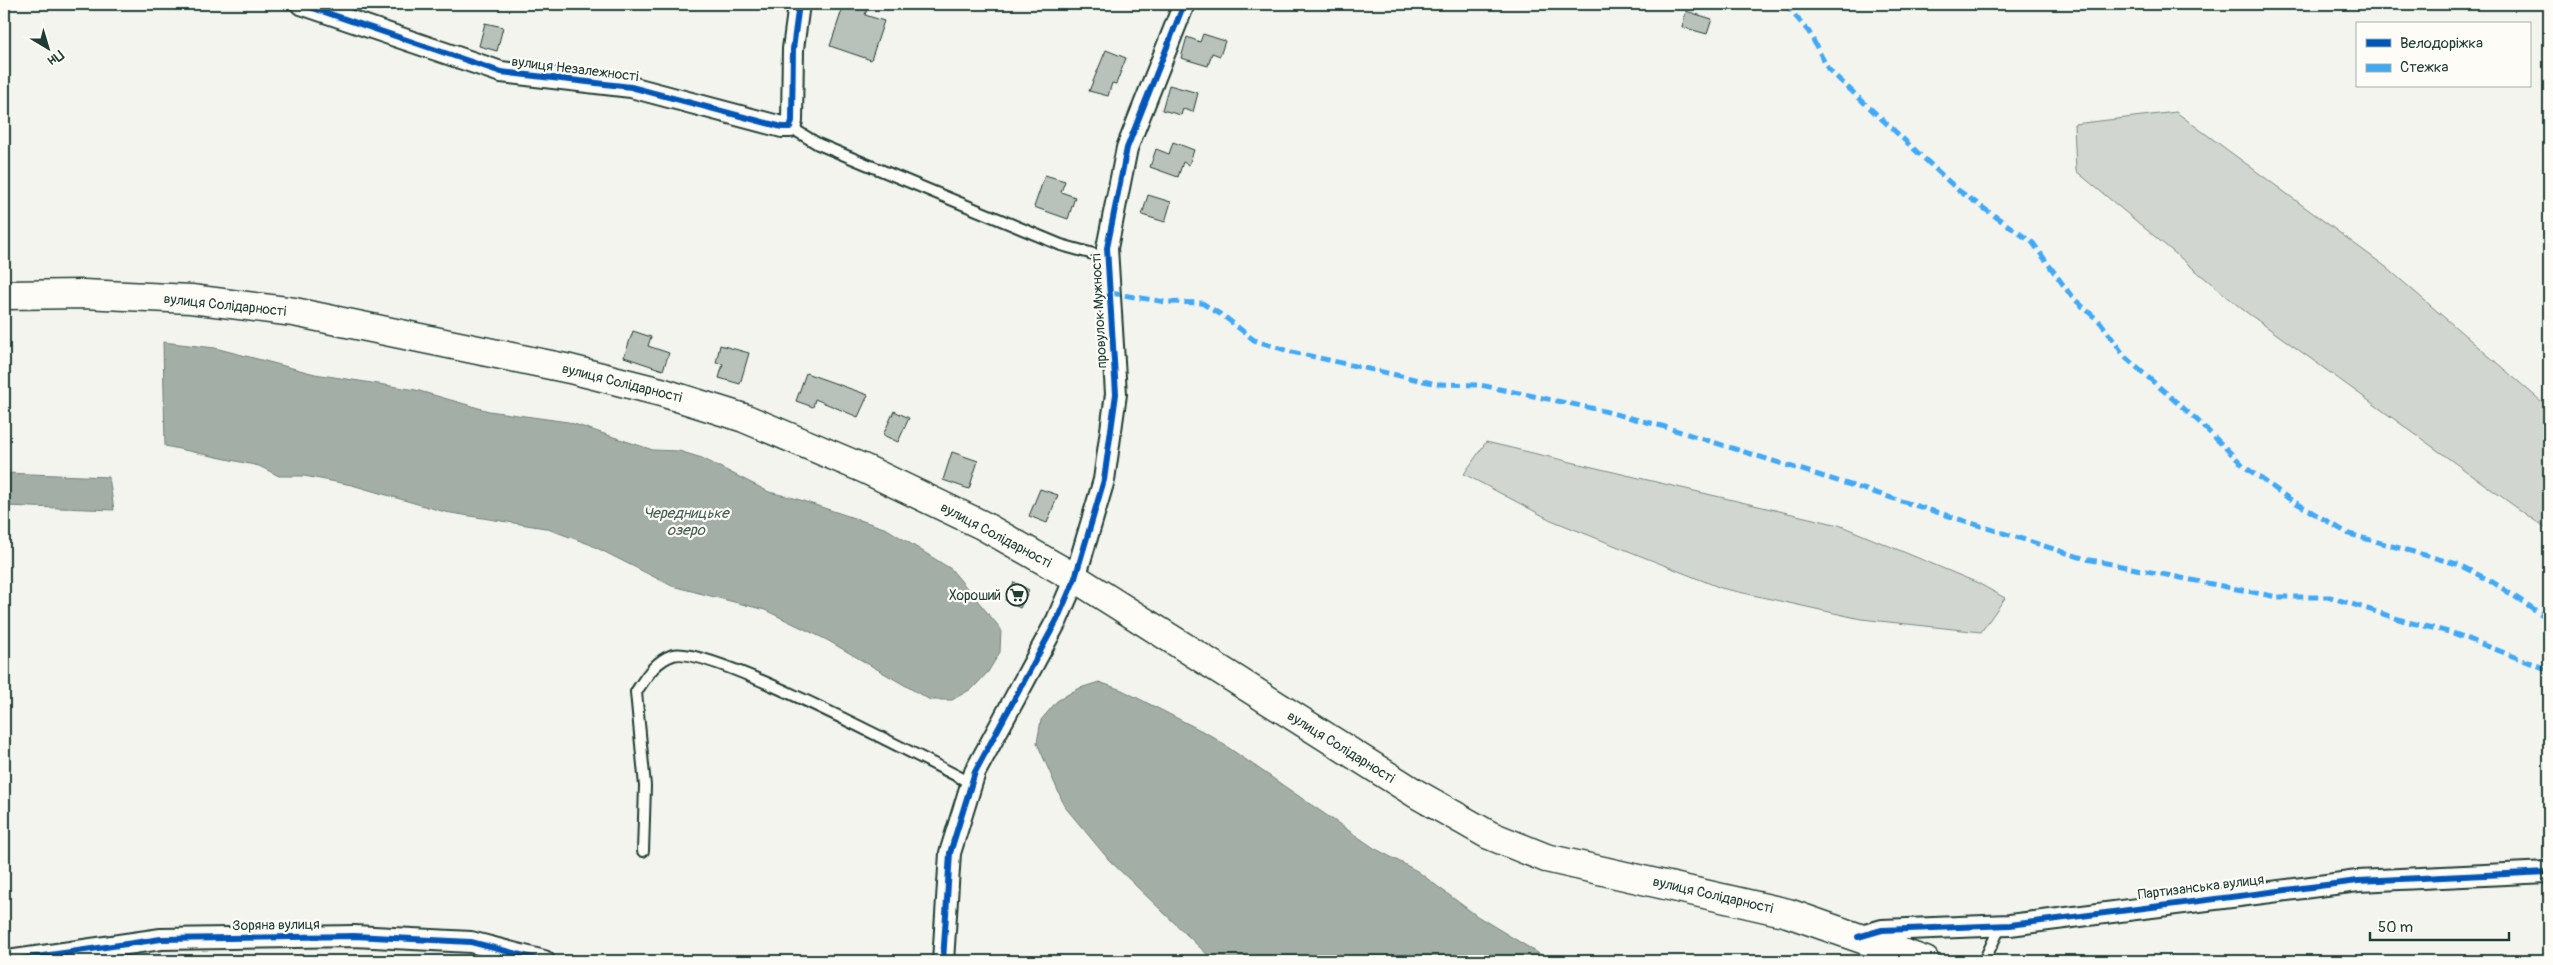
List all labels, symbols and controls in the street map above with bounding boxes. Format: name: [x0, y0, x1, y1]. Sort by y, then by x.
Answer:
north arrow: [22, 22, 72, 72]
legend: [2356, 22, 2530, 88]
text: Велодоріжка: [2400, 34, 2483, 53]
text: Пн: [44, 46, 67, 69]
street label: вулиця Незалежності: [510, 53, 640, 85]
text: Стежка: [2400, 58, 2449, 77]
street label: провулок Мужності: [1087, 253, 1111, 369]
street label: вулиця Солідарності: [163, 290, 288, 320]
street label: вулиця Солідарності: [560, 360, 684, 406]
street label: вулиця Солідарності: [938, 499, 1055, 572]
water label: Чередницьке озеро: [643, 504, 730, 540]
supermarket icon: Хороший: [1005, 583, 1029, 607]
place label: Хороший: [949, 587, 1001, 604]
street label: вулиця Солідарності: [1284, 707, 1398, 787]
street label: Партизанська вулиця: [2137, 871, 2265, 903]
street label: вулиця Солідарності: [1651, 873, 1775, 917]
scale bar: [2370, 910, 2509, 942]
street label: Зоряна вулиця: [232, 916, 320, 934]
text: 50 m: [2378, 918, 2413, 937]

